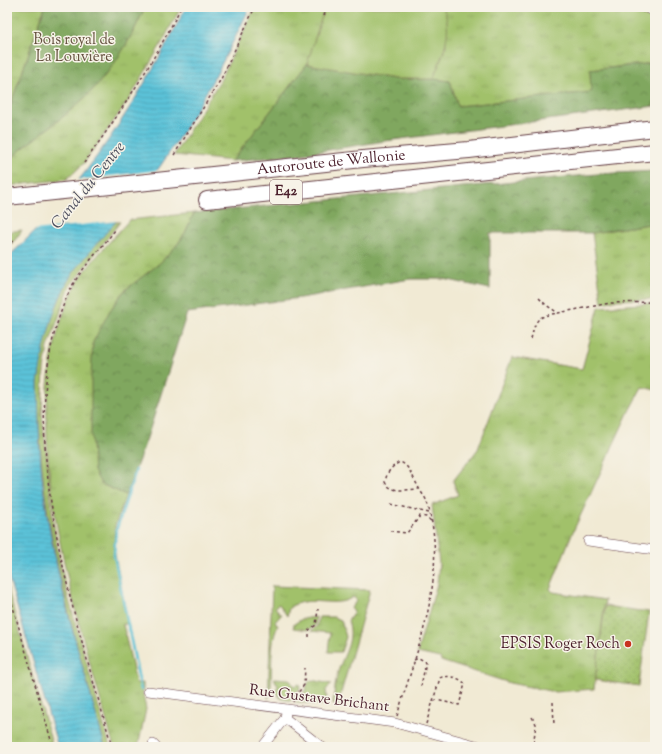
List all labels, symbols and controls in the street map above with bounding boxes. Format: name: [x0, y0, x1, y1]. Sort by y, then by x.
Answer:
park label: Bois royal de La Louvière: [33, 30, 115, 68]
water label: Canal du Centre: [46, 137, 132, 235]
street label: Autoroute de Wallonie: [256, 145, 406, 181]
road number: E42: [270, 180, 302, 204]
place label: EPSIS Roger Roch: [501, 634, 620, 655]
marker: EPSIS Roger Roch: [623, 639, 633, 649]
street label: Rue Gustave Brichant: [248, 680, 390, 718]

